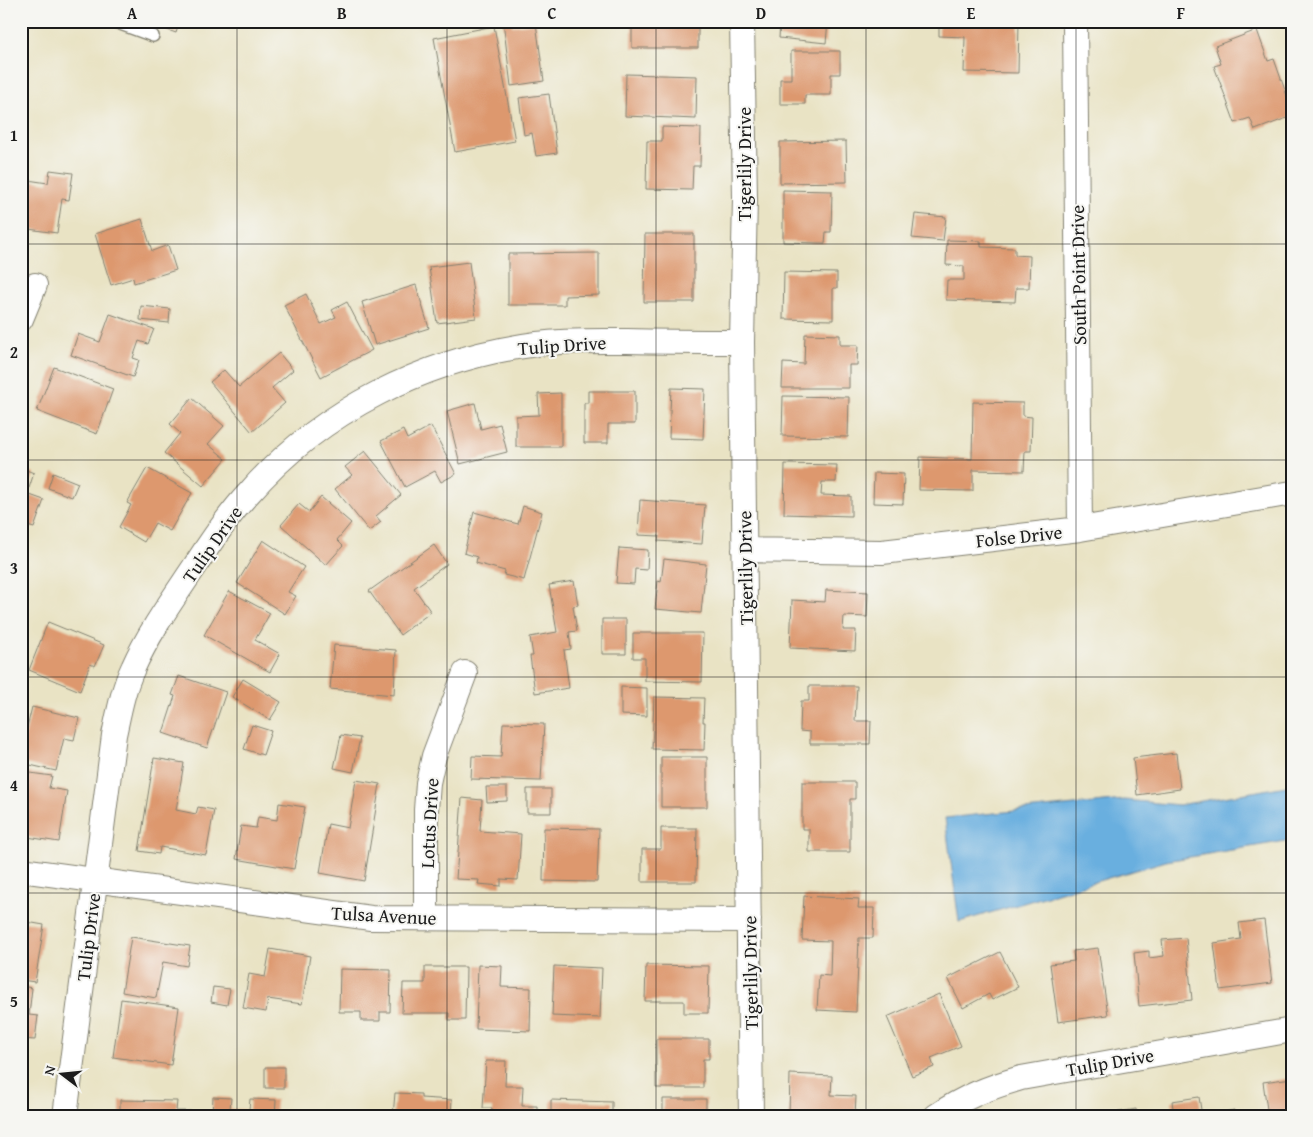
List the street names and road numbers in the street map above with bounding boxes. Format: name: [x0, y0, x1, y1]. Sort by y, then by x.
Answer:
street label: Tigerlily Drive: [730, 107, 758, 221]
street label: South Point Drive: [1063, 205, 1093, 345]
street label: Tulip Drive: [517, 328, 607, 362]
street label: Tulip Drive: [175, 500, 249, 588]
street label: Tigerlily Drive: [730, 510, 760, 625]
street label: Folse Drive: [974, 518, 1064, 554]
street label: Lotus Drive: [413, 777, 445, 869]
street label: Tulip Drive: [69, 891, 107, 983]
street label: Tulsa Avenue: [331, 898, 437, 932]
street label: Tigerlily Drive: [735, 915, 765, 1030]
street label: Tulip Drive: [1064, 1041, 1156, 1083]

